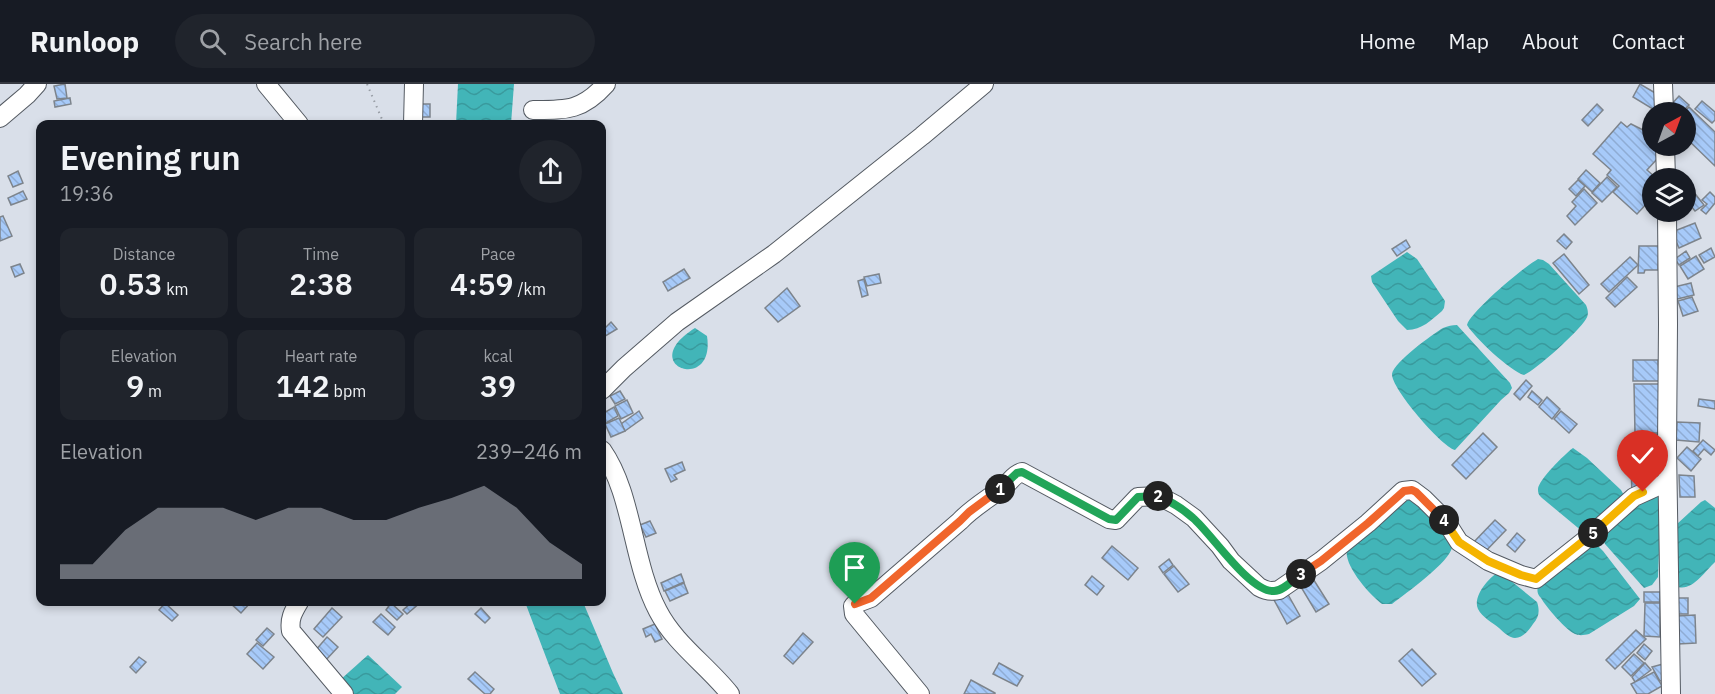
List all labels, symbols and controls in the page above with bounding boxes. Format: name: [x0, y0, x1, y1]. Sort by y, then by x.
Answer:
search box: [175, 14, 595, 68]
text: Runloop: [30, 23, 139, 60]
icon: search: [196, 25, 229, 58]
text: Search here: [244, 27, 362, 56]
text: Home: [1359, 27, 1416, 55]
text: Map: [1449, 27, 1489, 55]
text: About: [1522, 27, 1579, 55]
text: Contact: [1612, 27, 1685, 55]
north arrow: [1642, 102, 1696, 156]
map controls: [1642, 102, 1696, 222]
text: Evening run: [60, 136, 241, 179]
button: share: [519, 140, 582, 203]
button: layers: [1642, 168, 1696, 222]
text: 19:36: [60, 180, 114, 207]
text: Distance: [113, 244, 175, 264]
text: Time: [303, 244, 339, 264]
text: Pace: [481, 244, 515, 264]
text: 0.53: [99, 264, 162, 303]
text: 2:38: [289, 264, 353, 303]
text: 4:59: [450, 264, 514, 303]
text: km: [162, 279, 189, 299]
text: /km: [514, 279, 546, 299]
text: Elevation: [111, 346, 177, 366]
text: Heart rate: [285, 346, 357, 366]
text: kcal: [483, 346, 513, 366]
text: 9: [126, 366, 144, 405]
text: 142: [276, 366, 330, 405]
text: 39: [480, 366, 516, 405]
text: m: [144, 381, 162, 401]
text: bpm: [330, 381, 366, 401]
pin: [1617, 430, 1668, 492]
text: Elevation: [60, 438, 143, 465]
text: 239–246 m: [476, 438, 582, 465]
icon: check: [1626, 439, 1659, 472]
pin: 1: [985, 474, 1015, 504]
text: 1: [995, 479, 1005, 499]
pin: 2: [1143, 481, 1173, 511]
text: 2: [1153, 486, 1163, 506]
pin: 4: [1429, 505, 1459, 535]
text: 4: [1439, 510, 1449, 530]
pin: 5: [1578, 518, 1608, 548]
text: 5: [1588, 523, 1598, 543]
pin: [829, 542, 880, 604]
icon: arrive: [838, 551, 871, 584]
pin: 3: [1286, 559, 1316, 589]
text: 3: [1296, 564, 1306, 584]

